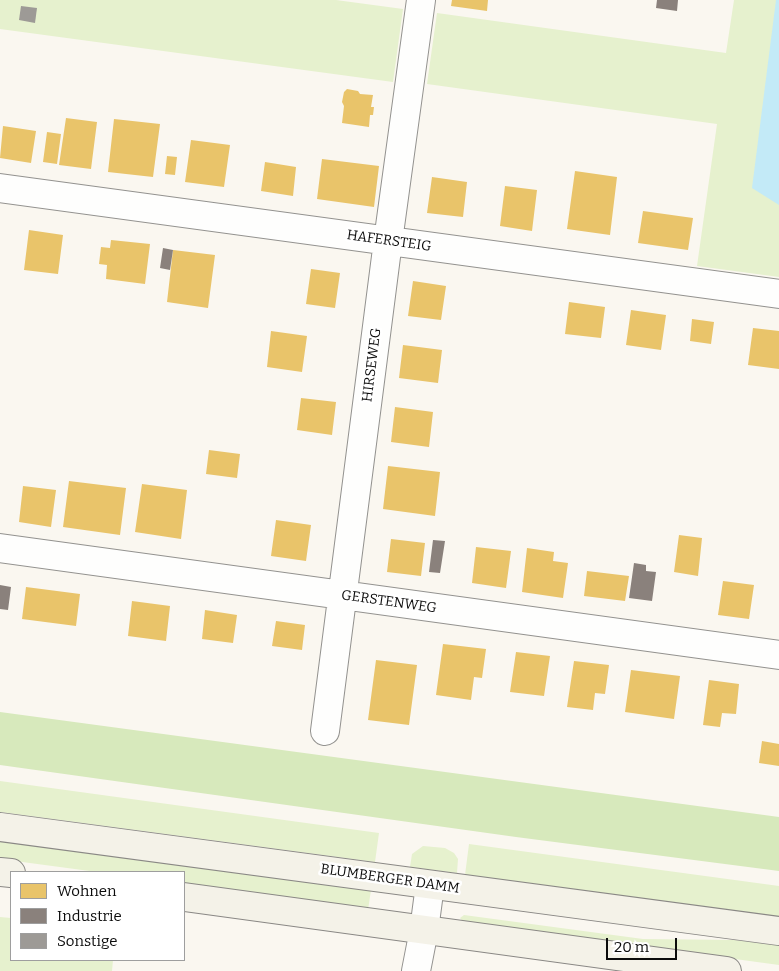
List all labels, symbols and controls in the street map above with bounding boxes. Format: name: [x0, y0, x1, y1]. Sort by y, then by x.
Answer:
street label: HAFERSTEIG: [346, 227, 432, 255]
street label: HIRSEWEG: [359, 327, 385, 403]
street label: GERSTENWEG: [340, 587, 438, 617]
street label: BLUMBERGER DAMM: [319, 861, 461, 897]
legend: [10, 871, 185, 961]
text: Wohnen: [57, 882, 116, 900]
text: Industrie: [57, 907, 122, 925]
scale bar: [609, 928, 680, 960]
text: Sonstige: [57, 932, 117, 950]
text: 20 m: [614, 938, 649, 956]

